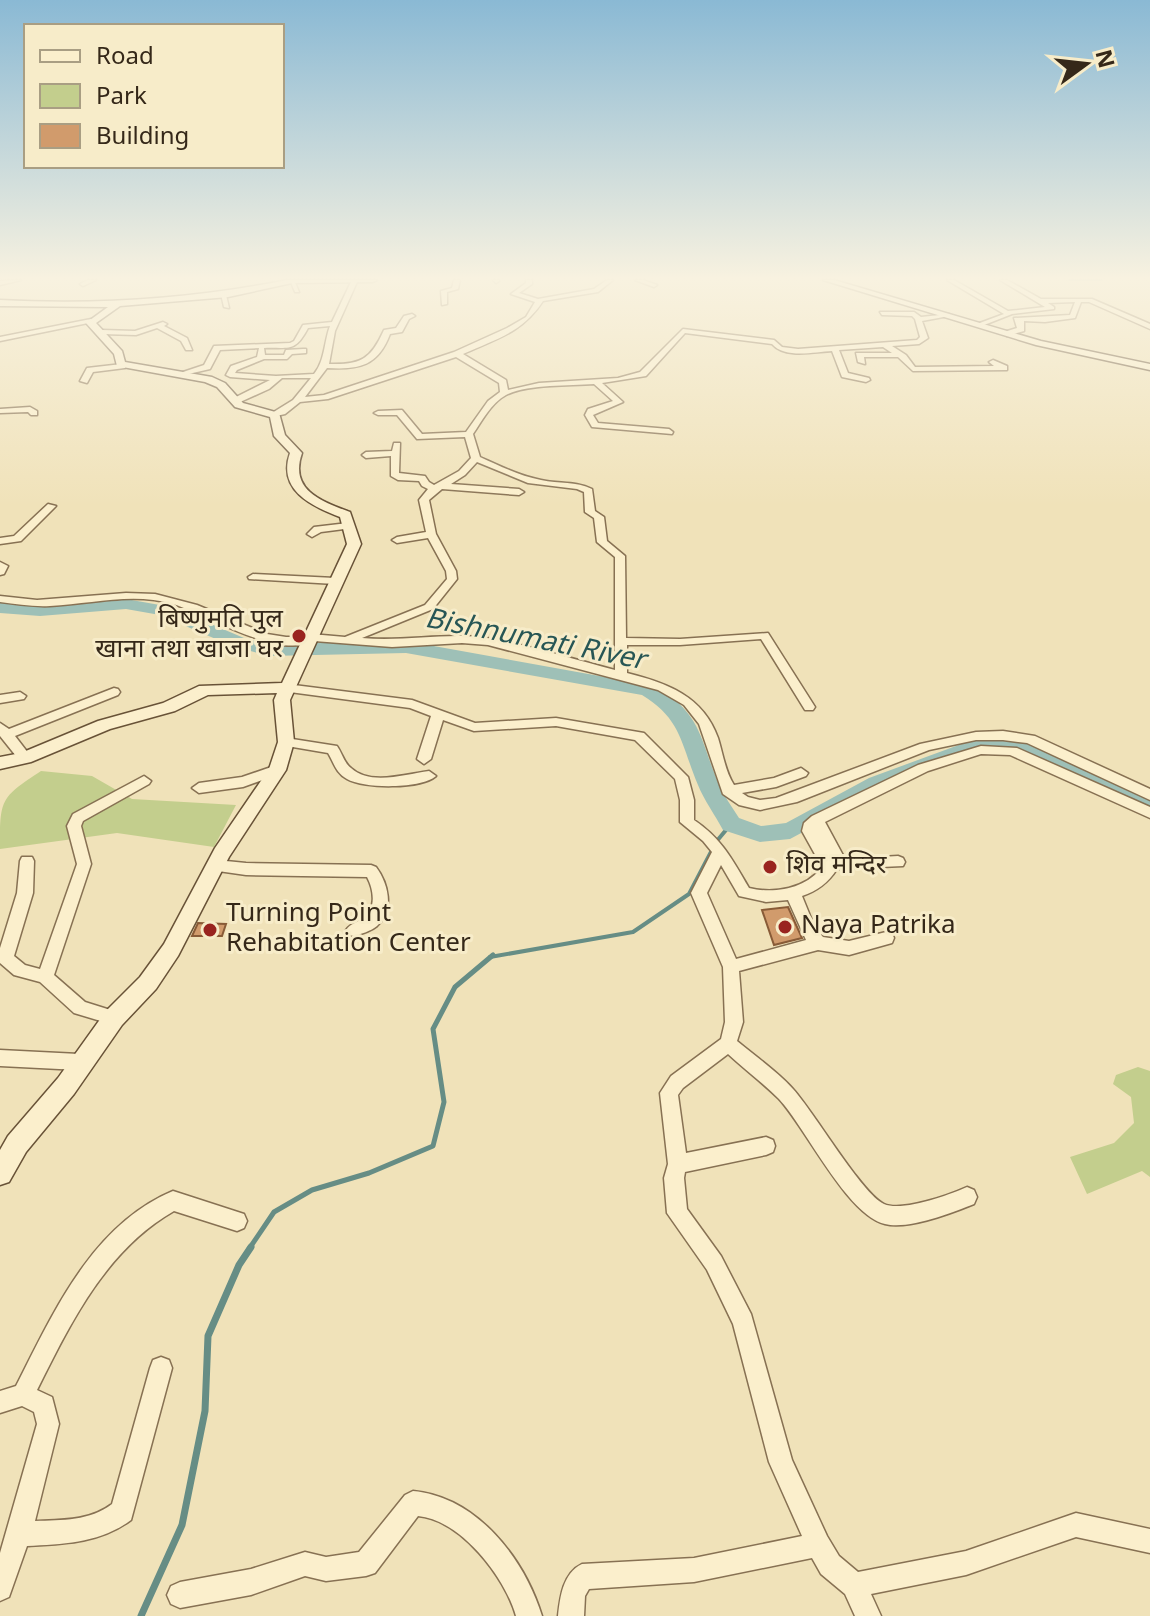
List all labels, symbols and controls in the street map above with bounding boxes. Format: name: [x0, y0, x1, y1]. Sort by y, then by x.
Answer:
legend: [24, 24, 284, 168]
north arrow: [1046, 24, 1126, 104]
text: Road: [96, 42, 154, 74]
text: N: [1087, 47, 1119, 72]
text: Park: [96, 82, 147, 114]
text: Building: [96, 122, 189, 154]
water label: Bishnumati River: [422, 602, 651, 681]
place label: बिष्णुमति पुल खाना तथा खाजा घर: [95, 604, 284, 668]
marker: बिष्णुमति पुल खाना तथा खाजा घर: [290, 627, 308, 645]
place label: शिव मन्दिर: [786, 850, 888, 884]
marker: शिव मन्दिर: [761, 858, 779, 876]
place label: Turning Point Rehabitation Center: [226, 898, 471, 962]
place label: Naya Patrika: [801, 910, 956, 944]
marker: Naya Patrika: [776, 918, 794, 936]
marker: Turning Point Rehabitation Center: [201, 921, 219, 939]

